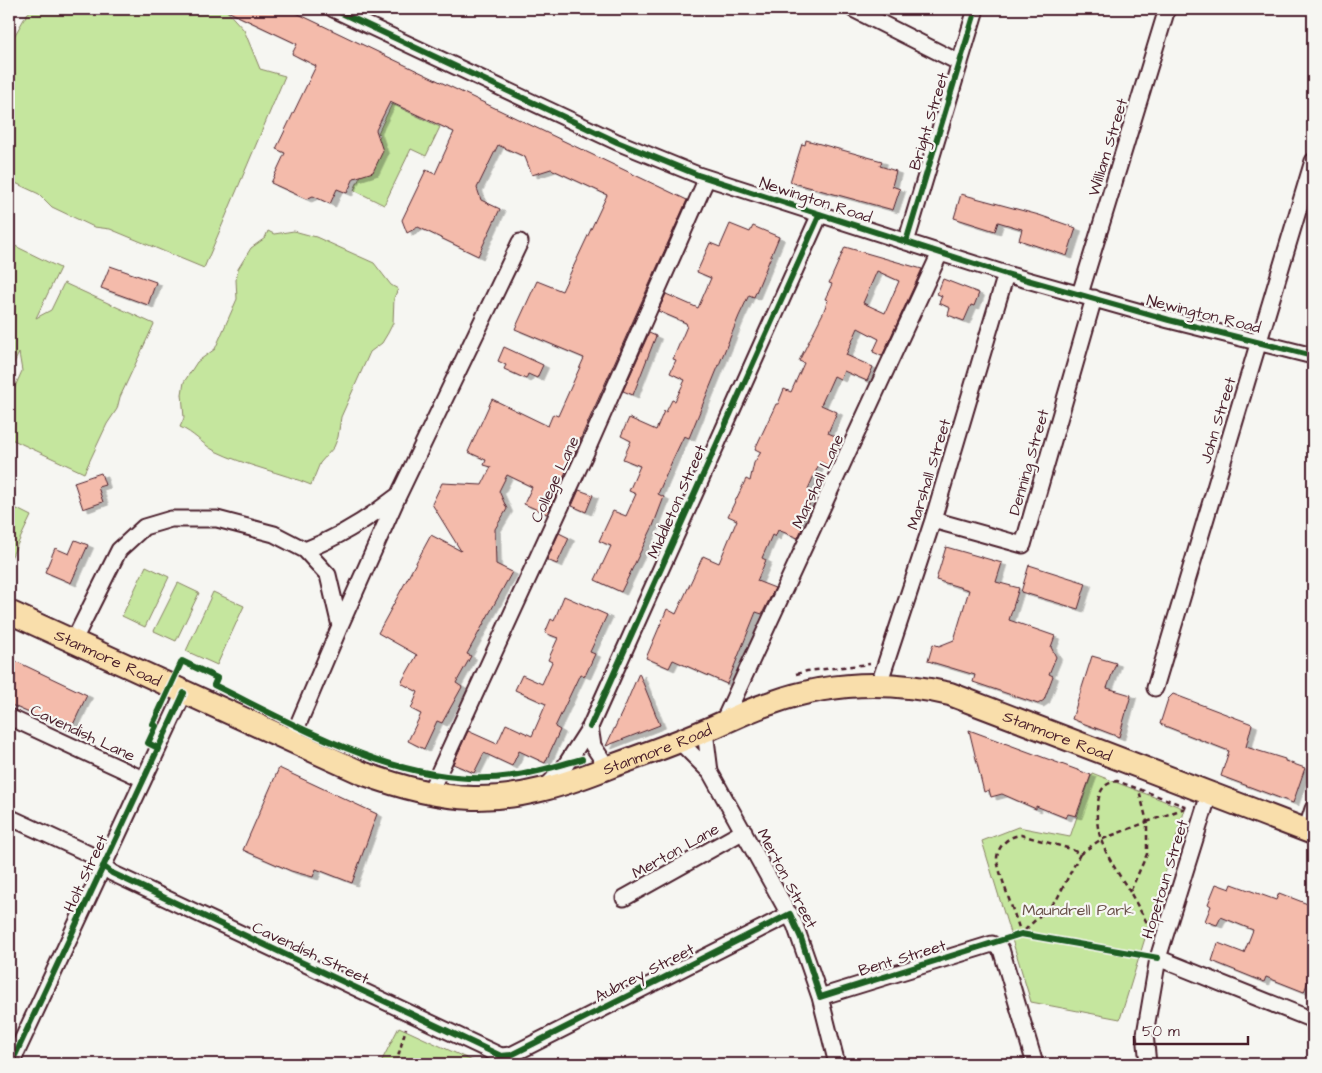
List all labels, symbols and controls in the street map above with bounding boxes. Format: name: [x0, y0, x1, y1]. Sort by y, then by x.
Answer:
street label: Bright Street: [904, 69, 955, 173]
street label: William Street: [1083, 95, 1133, 199]
street label: Newington Road: [756, 171, 875, 229]
street label: Newington Road: [1144, 289, 1263, 340]
street label: John Street: [1194, 374, 1242, 466]
street label: Denning Street: [1003, 406, 1056, 518]
street label: Marshall Street: [902, 416, 956, 533]
street label: Marshall Lane: [786, 430, 849, 532]
street label: College Lane: [525, 432, 586, 527]
street label: Middleton Street: [642, 441, 712, 562]
street label: Stanmore Road: [51, 624, 165, 692]
street label: Cavendish Lane: [27, 699, 139, 767]
street label: Stanmore Road: [1000, 705, 1115, 767]
street label: Stanmore Road: [600, 719, 715, 781]
street label: Hopetoun Street: [1136, 816, 1194, 942]
street label: Merton Lane: [628, 818, 723, 884]
street label: Merton Street: [752, 825, 823, 933]
street label: Holt Street: [58, 830, 114, 916]
park label: Maundrell Park: [1022, 899, 1134, 921]
street label: Cavendish Street: [248, 916, 373, 990]
street label: Bent Street: [856, 934, 949, 982]
street label: Aubrey Street: [591, 938, 699, 1008]
scale bar: [1134, 1013, 1248, 1045]
text: 50 m: [1142, 1021, 1180, 1042]

